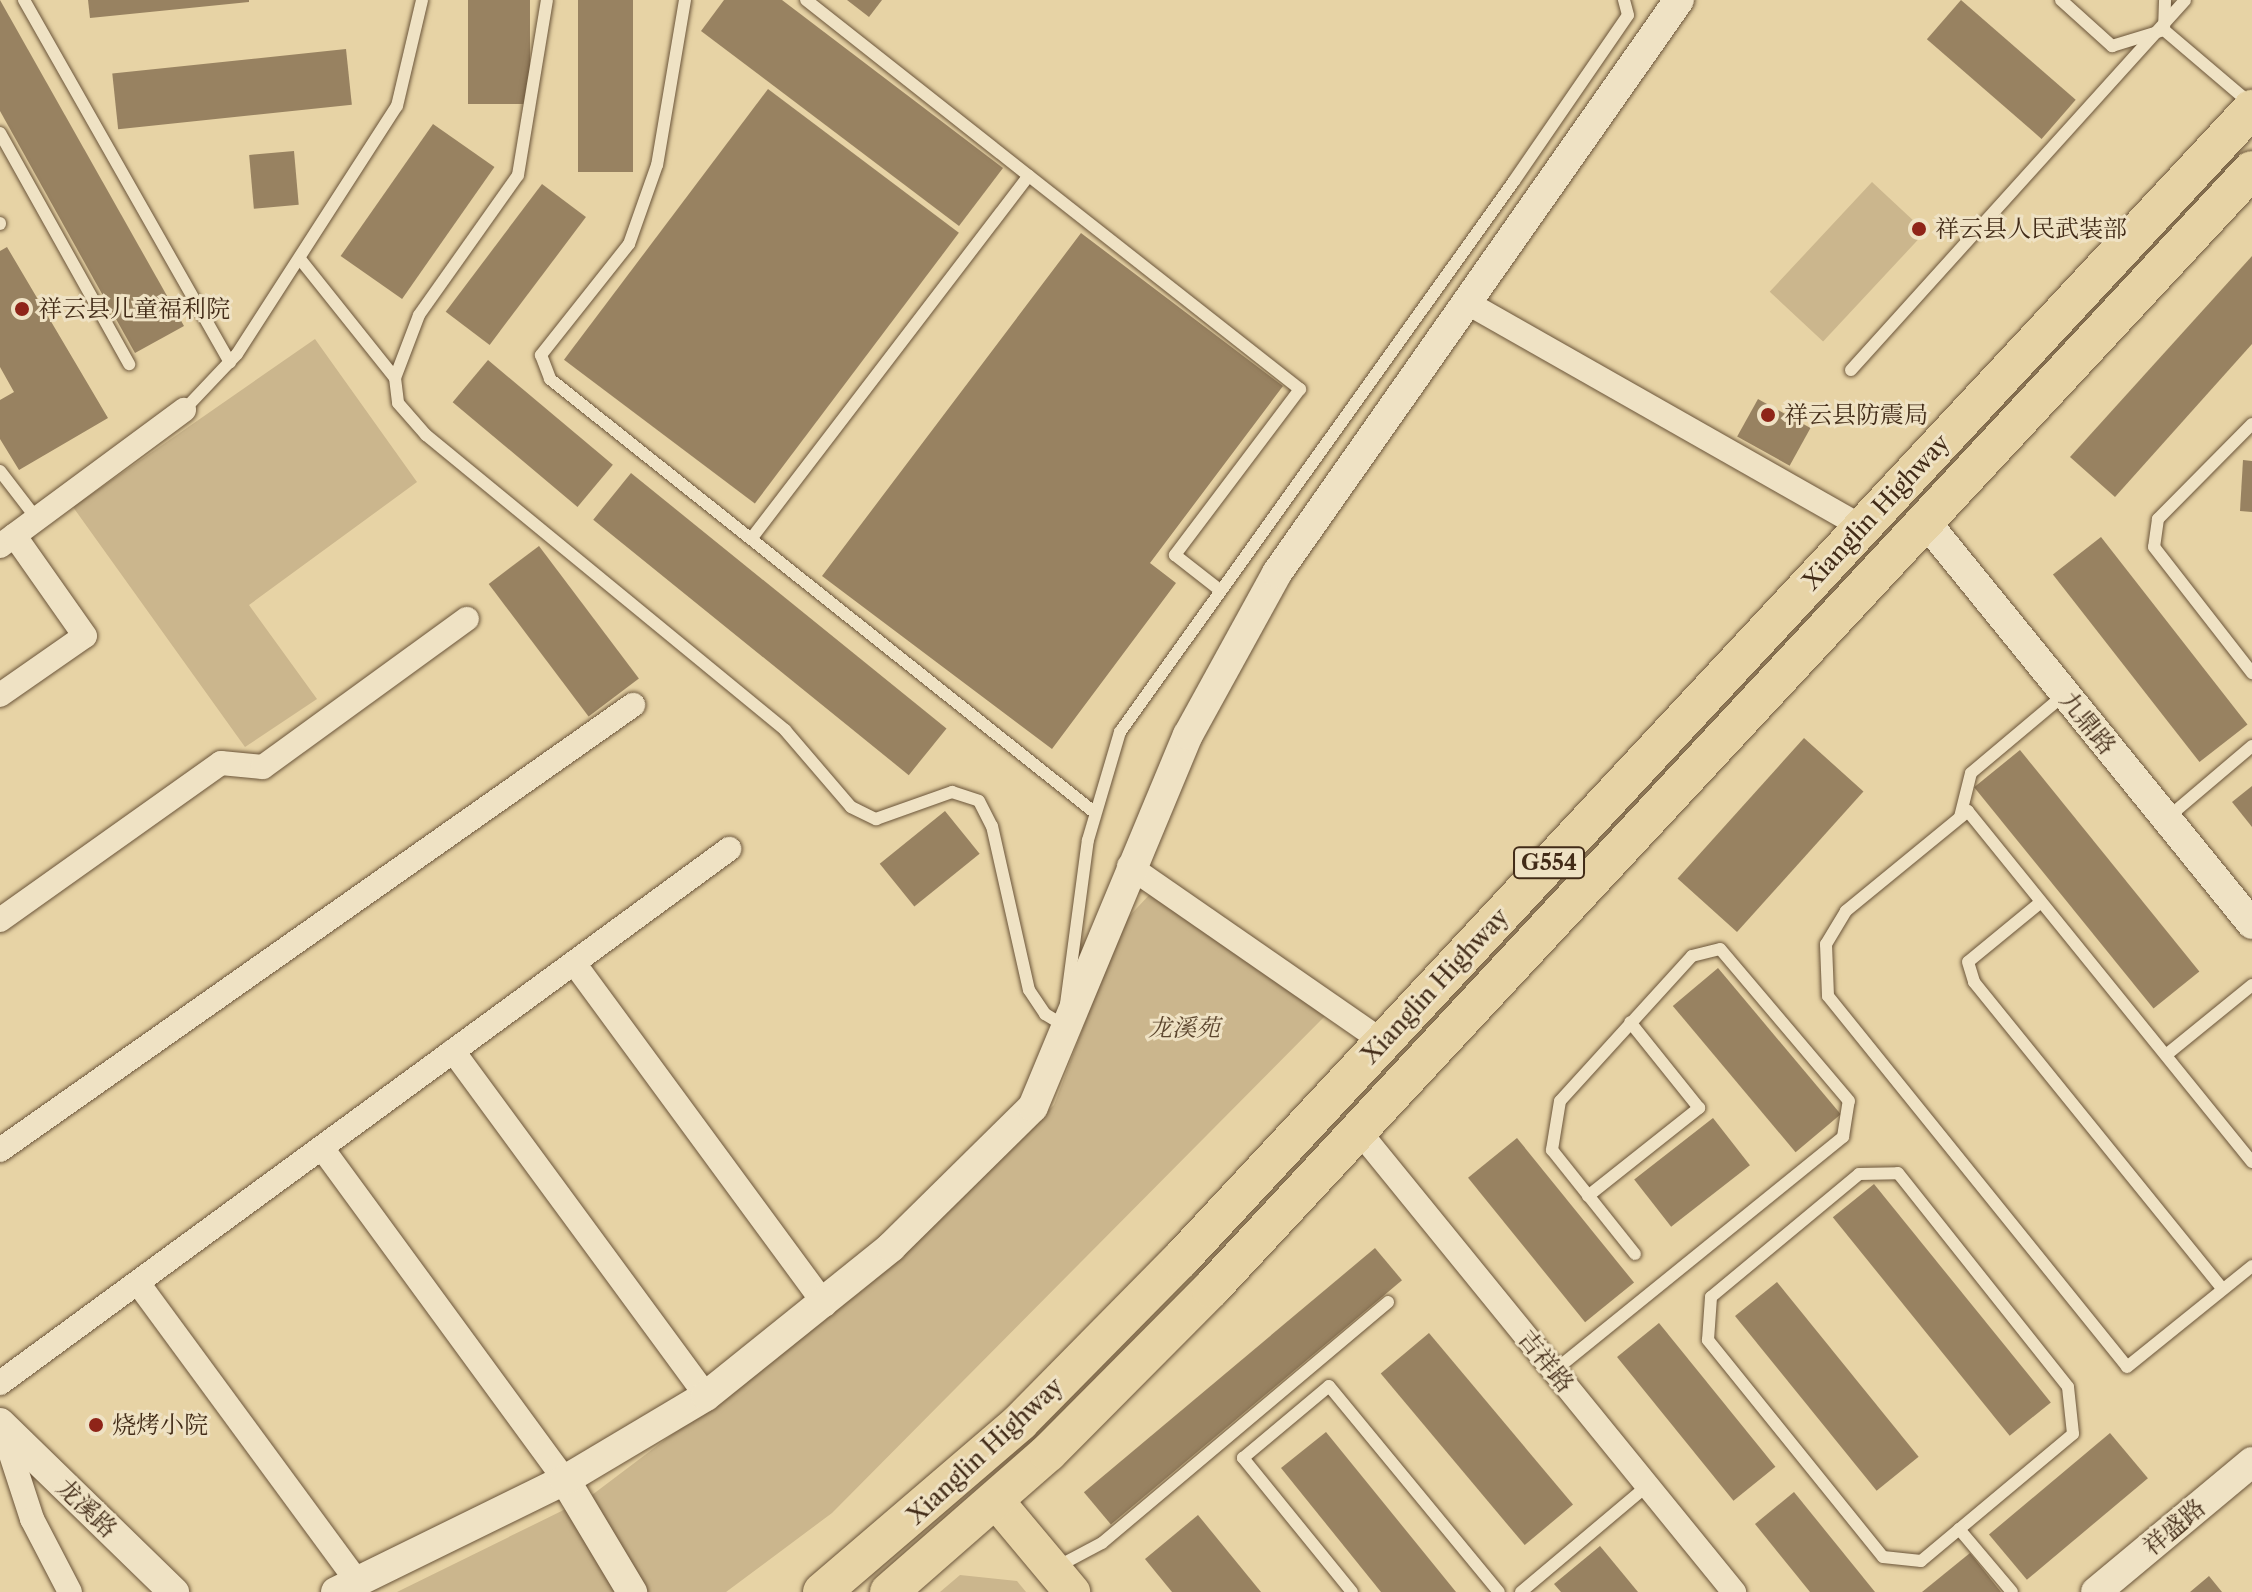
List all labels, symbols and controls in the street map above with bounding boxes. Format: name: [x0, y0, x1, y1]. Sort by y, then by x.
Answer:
place label: 祥云县人民武装部: [1935, 215, 2127, 243]
marker: 祥云县人民武装部: [1910, 220, 1928, 238]
place label: 祥云县儿童福利院: [38, 295, 230, 323]
marker: 祥云县儿童福利院: [13, 300, 31, 318]
place label: 祥云县防震局: [1784, 401, 1928, 429]
marker: 祥云县防震局: [1759, 406, 1777, 424]
street label: Xianglin Highway: [1797, 428, 1955, 596]
street label: 九鼎路: [2054, 686, 2122, 760]
road number: G554: [1513, 845, 1585, 881]
street label: Xianglin Highway: [1356, 902, 1514, 1070]
park label: 龙溪苑: [1148, 1014, 1220, 1042]
street label: 吉祥路: [1512, 1324, 1580, 1398]
street label: Xianglin Highway: [901, 1372, 1069, 1530]
place label: 烧烤小院: [112, 1411, 208, 1439]
marker: 烧烤小院: [87, 1416, 105, 1434]
street label: 龙溪路: [51, 1473, 123, 1543]
street label: 祥盛路: [2137, 1493, 2211, 1561]

